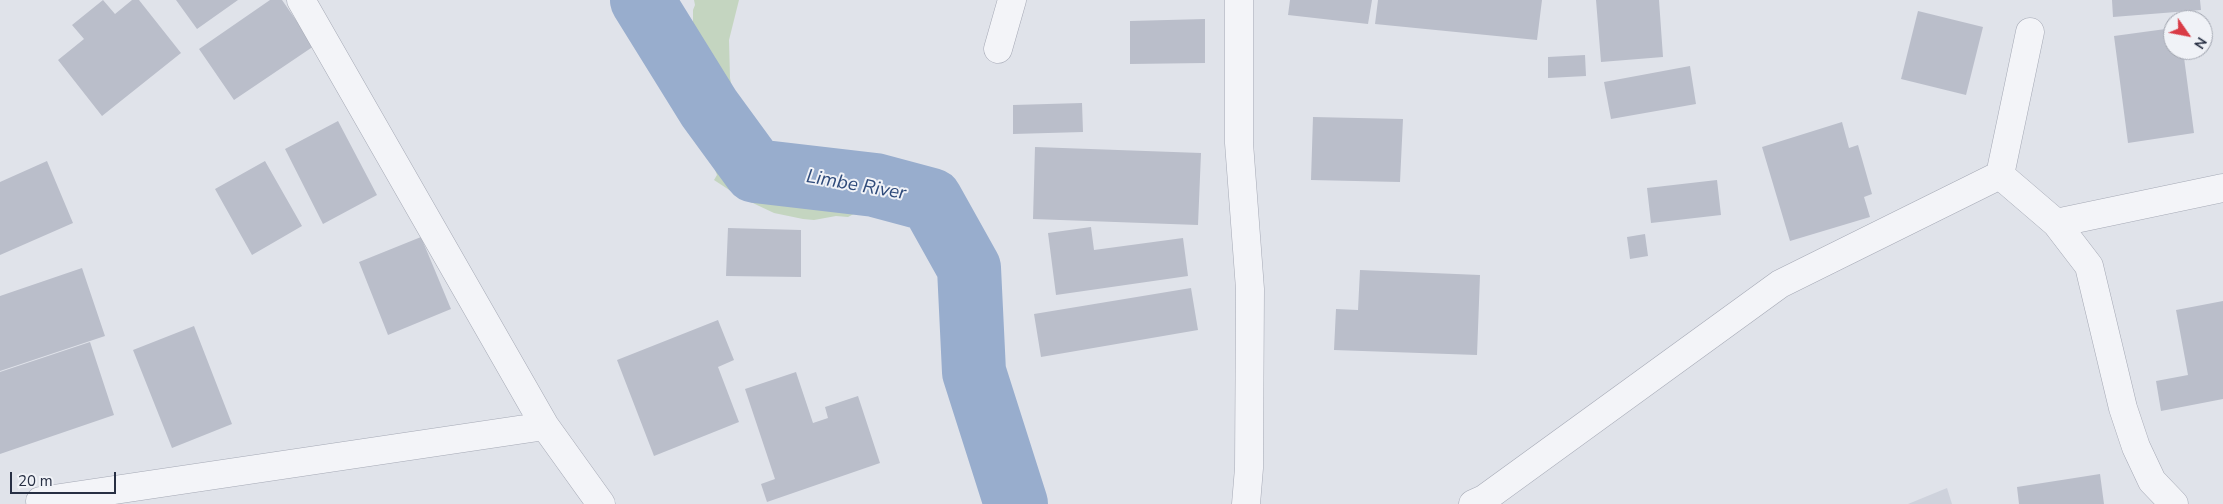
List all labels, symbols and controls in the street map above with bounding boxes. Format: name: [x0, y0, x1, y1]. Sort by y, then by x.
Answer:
north arrow: [2163, 10, 2213, 60]
text: N: [2189, 33, 2211, 52]
water label: Limbe River: [804, 166, 908, 206]
scale bar: [12, 462, 119, 494]
text: 20 m: [18, 471, 53, 491]

